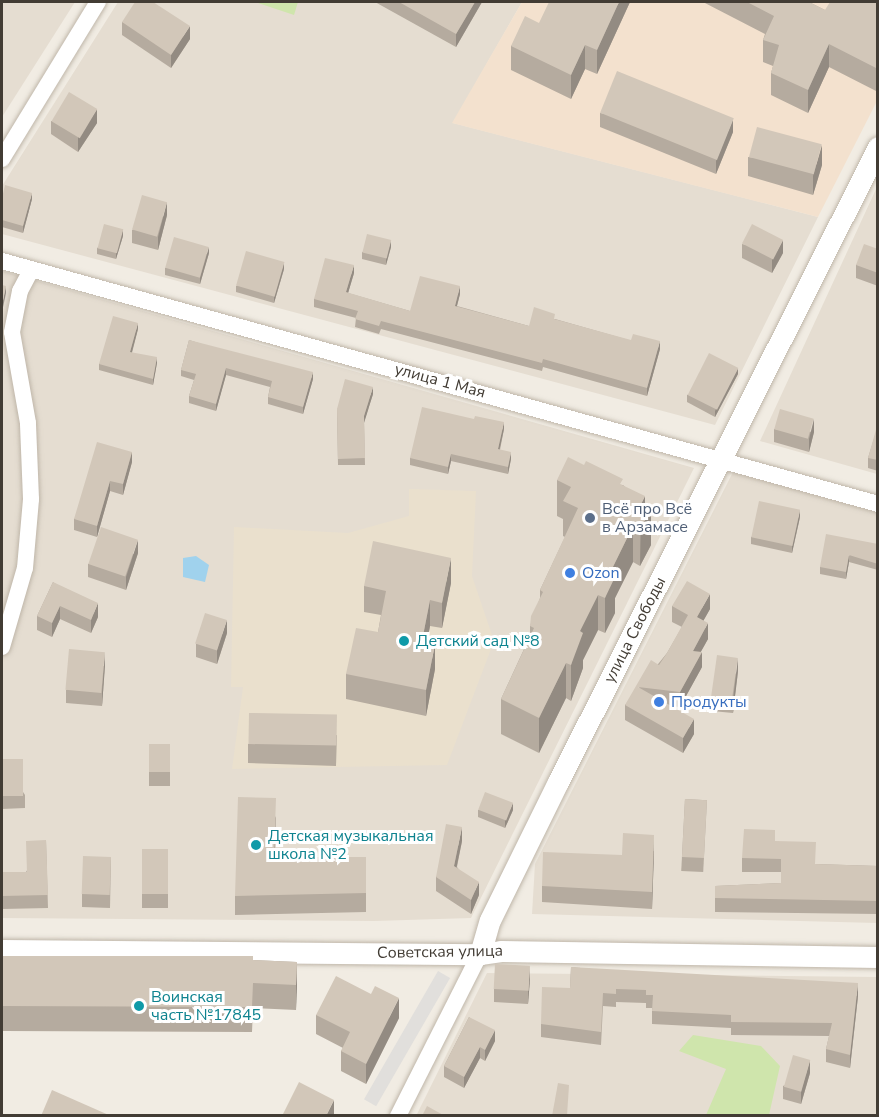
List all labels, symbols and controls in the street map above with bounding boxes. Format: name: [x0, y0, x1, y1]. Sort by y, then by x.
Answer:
street label: улица 1 Мая: [392, 360, 488, 402]
place label: Всё про Всё в Арзамасе: [602, 499, 692, 537]
marker: Всё про Всё в Арзамасе: [583, 511, 597, 525]
place label: Ozon: [582, 563, 620, 583]
marker: Ozon: [563, 566, 577, 580]
street label: улица Свободы: [600, 574, 670, 686]
place label: Детский сад №8: [416, 631, 540, 651]
marker: Детский сад №8: [397, 634, 411, 648]
place label: Продукты: [671, 692, 747, 712]
marker: Продукты: [652, 695, 666, 709]
place label: Детская музыкальная школа №2: [268, 826, 434, 864]
marker: Детская музыкальная школа №2: [249, 838, 263, 852]
street label: Советская улица: [377, 941, 503, 963]
place label: Воинская часть №17845: [151, 987, 261, 1025]
marker: Воинская часть №17845: [132, 999, 146, 1013]

